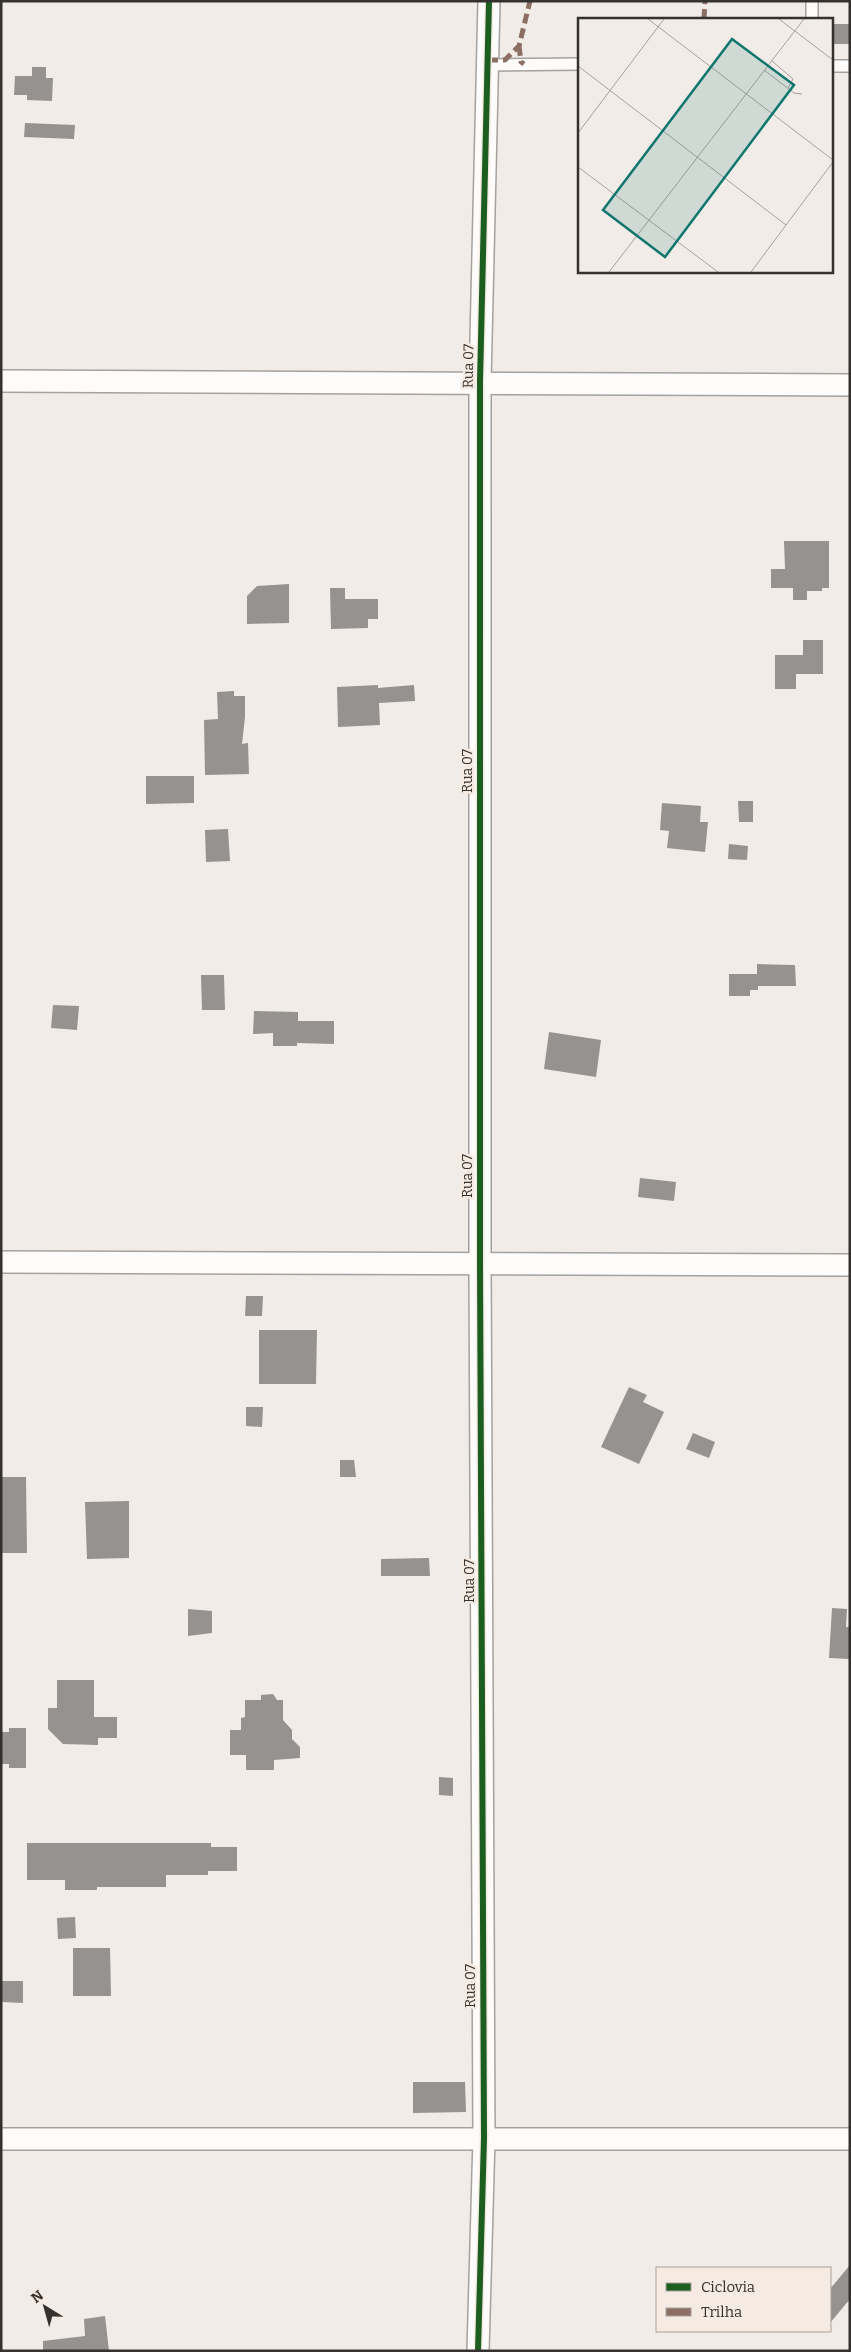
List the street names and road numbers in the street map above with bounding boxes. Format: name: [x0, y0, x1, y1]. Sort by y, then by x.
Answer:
street label: Rua 07: [460, 344, 477, 388]
street label: Rua 07: [459, 749, 476, 793]
street label: Rua 07: [459, 1154, 476, 1198]
street label: Rua 07: [461, 1559, 478, 1603]
street label: Rua 07: [462, 1964, 479, 2008]

